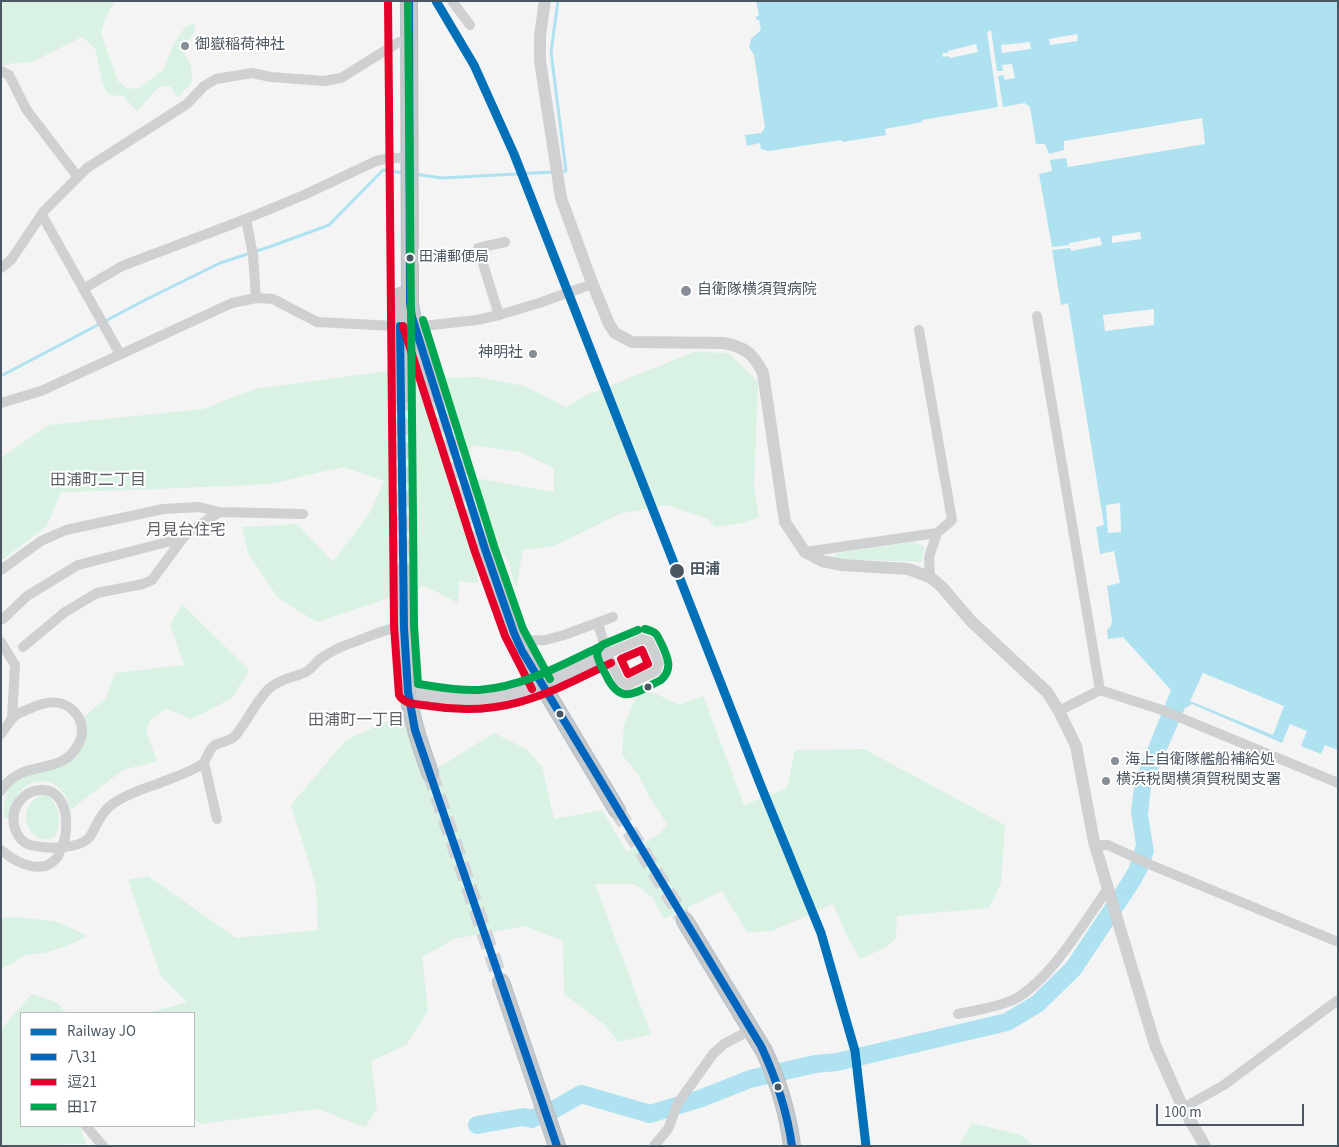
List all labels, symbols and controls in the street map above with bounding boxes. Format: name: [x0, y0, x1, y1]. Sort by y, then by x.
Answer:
place label: 御嶽稲荷神社: [195, 37, 285, 55]
marker: 御嶽稲荷神社: [179, 40, 191, 52]
place label: 田浦郵便局: [419, 250, 489, 266]
marker: 田浦郵便局: [405, 253, 415, 263]
place label: 自衛隊横須賀病院: [697, 282, 817, 300]
marker: 自衛隊横須賀病院: [679, 284, 693, 298]
place label: 神明社: [478, 345, 523, 363]
marker: 神明社: [527, 348, 539, 360]
district label: 田浦町二丁目: [50, 471, 146, 491]
district label: 月見台住宅: [146, 521, 226, 541]
marker: 田浦: [668, 562, 686, 580]
place label: 田浦: [690, 562, 720, 580]
unlabelled marker: [643, 682, 653, 692]
unlabelled marker: [555, 709, 565, 719]
district label: 田浦町一丁目: [308, 711, 404, 731]
place label: 海上自衛隊艦船補給処: [1125, 752, 1275, 770]
marker: 海上自衛隊艦船補給処: [1109, 755, 1121, 767]
place label: 横浜税関横須賀税関支署: [1116, 772, 1281, 790]
marker: 横浜税関横須賀税関支署: [1100, 775, 1112, 787]
legend: [20, 1012, 195, 1127]
text: Railway JO: [67, 1021, 136, 1042]
text: 八31: [67, 1047, 97, 1068]
text: 逗21: [67, 1072, 97, 1093]
unlabelled marker: [773, 1082, 783, 1092]
scale bar: [1159, 1094, 1306, 1126]
text: 田17: [67, 1097, 97, 1118]
text: 100 m: [1164, 1102, 1202, 1123]

